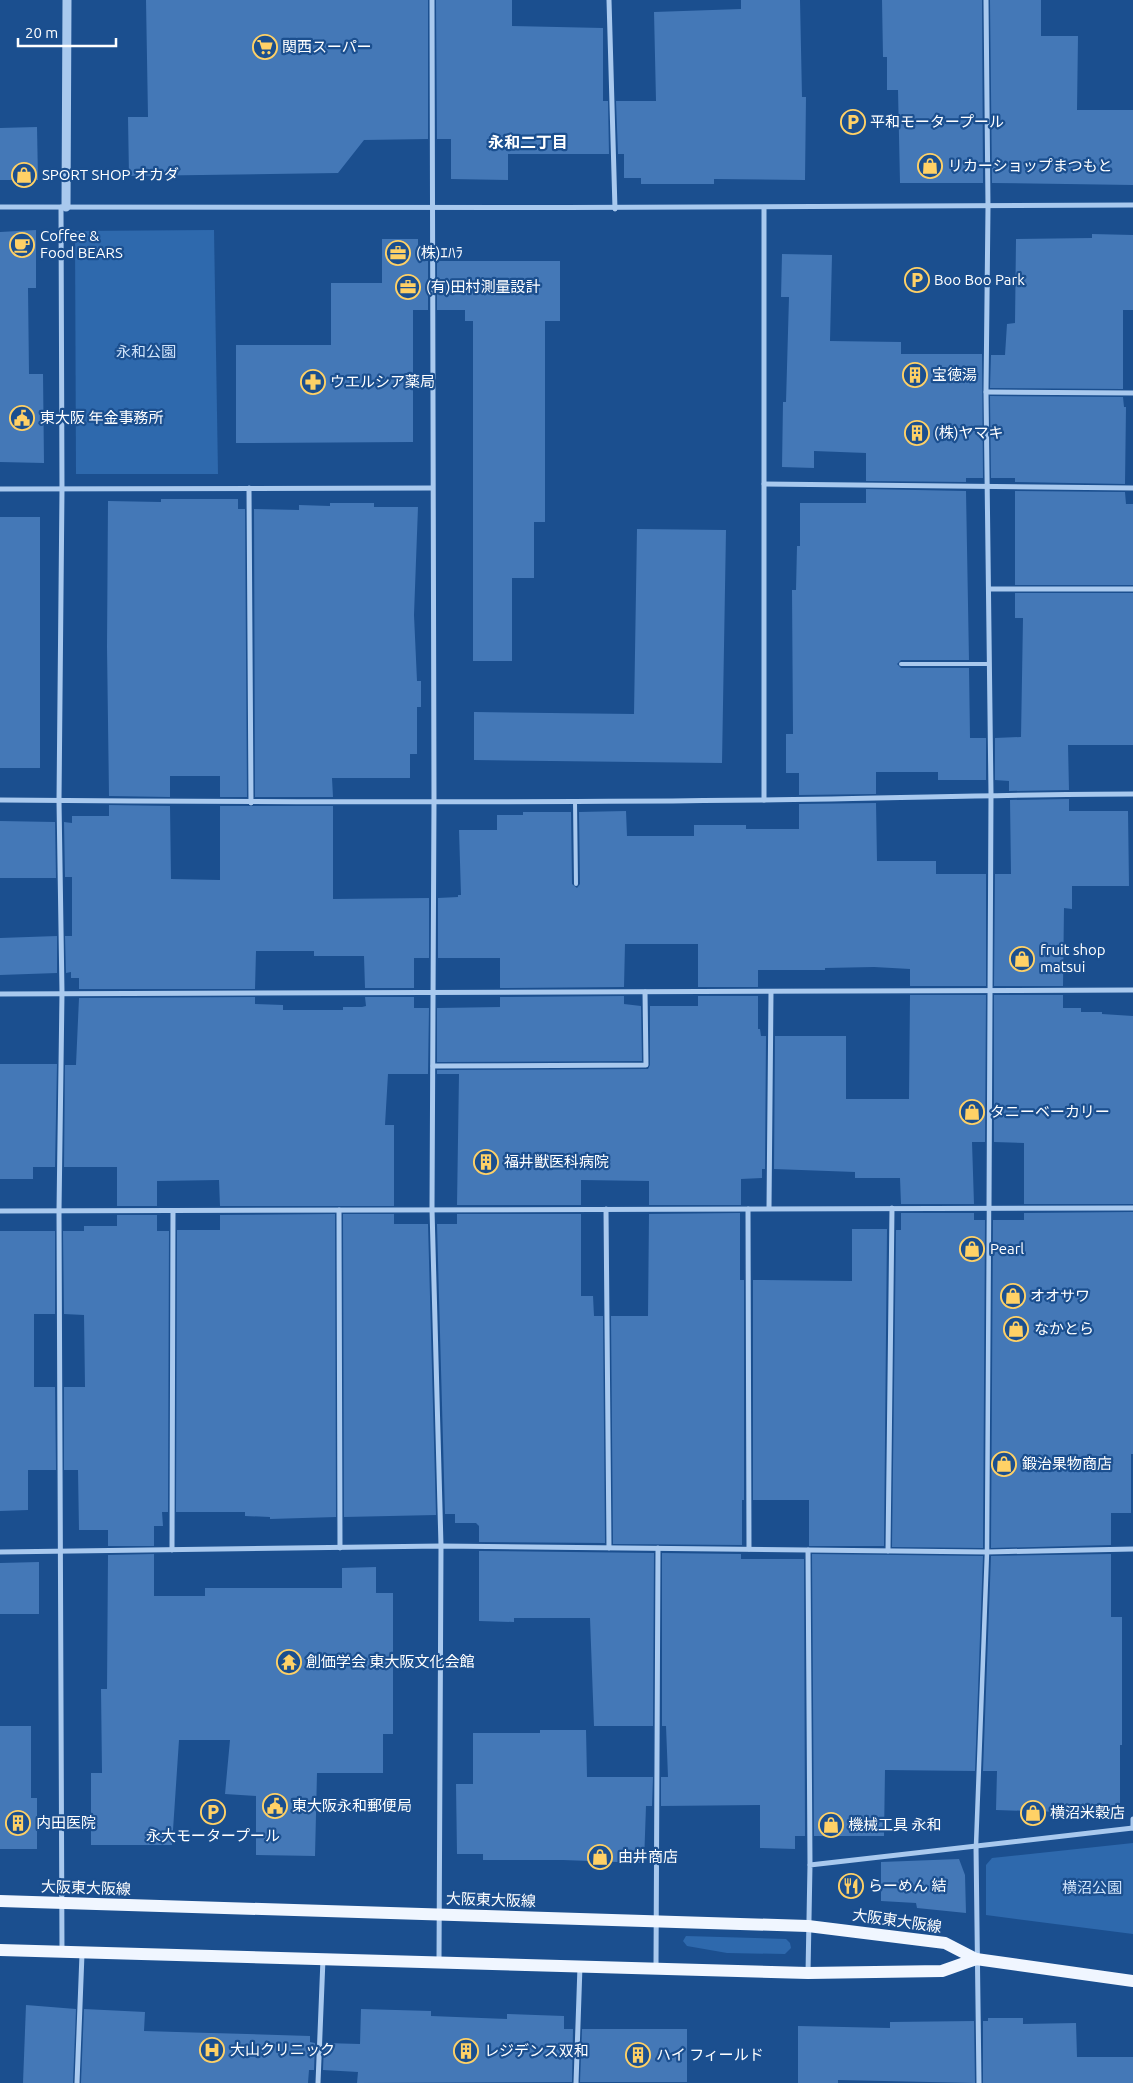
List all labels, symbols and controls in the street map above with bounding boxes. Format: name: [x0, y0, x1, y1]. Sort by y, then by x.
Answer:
scale bar: [18, 15, 115, 47]
text: 20 m: [25, 24, 58, 41]
supermarket icon: 関西スーパー: [252, 34, 278, 60]
place label: 関西スーパー: [282, 38, 372, 55]
parking icon: 平和モータープール: [840, 109, 866, 135]
place label: 平和モータープール: [870, 113, 1004, 130]
district label: 永和二丁目: [488, 133, 568, 151]
shop icon: リカーショップまつもと: [917, 153, 943, 179]
place label: リカーショップまつもと: [948, 157, 1112, 174]
shop icon: SPORT SHOP オカダ: [11, 162, 37, 188]
place label: SPORT SHOP オカダ: [42, 166, 179, 183]
place label: Coffee & Food BEARS: [40, 227, 123, 261]
cafe icon: Coffee & Food BEARS: [9, 232, 35, 258]
office icon: (株)ｴﾊﾗ: [385, 240, 411, 266]
place label: (株)ｴﾊﾗ: [416, 244, 463, 261]
parking icon: Boo Boo Park: [904, 267, 930, 293]
place label: Boo Boo Park: [934, 271, 1025, 288]
office icon: (有)田村測量設計: [395, 274, 421, 300]
place label: (有)田村測量設計: [426, 278, 540, 295]
park label: 永和公園: [116, 343, 176, 360]
building icon: 宝徳湯: [902, 362, 928, 388]
place label: 宝徳湯: [932, 366, 977, 383]
pharmacy icon: ウエルシア薬局: [300, 369, 326, 395]
place label: ウエルシア薬局: [330, 373, 435, 390]
public building icon: 東大阪 年金事務所: [9, 405, 35, 431]
place label: 東大阪 年金事務所: [40, 409, 163, 426]
building icon: (株)ヤマキ: [904, 420, 930, 446]
place label: (株)ヤマキ: [934, 424, 1003, 441]
place label: fruit shop matsui: [1040, 941, 1106, 975]
shop icon: fruit shop matsui: [1009, 946, 1035, 972]
shop icon: タニーベーカリー: [959, 1099, 985, 1125]
place label: タニーベーカリー: [990, 1103, 1110, 1120]
building icon: 福井獣医科病院: [473, 1149, 499, 1175]
place label: 福井獣医科病院: [504, 1153, 609, 1170]
shop icon: Pearl: [959, 1236, 985, 1262]
place label: Pearl: [990, 1240, 1024, 1257]
shop icon: オオサワ: [1000, 1283, 1026, 1309]
place label: オオサワ: [1030, 1287, 1090, 1304]
shop icon: なかとら: [1003, 1316, 1029, 1342]
place label: なかとら: [1034, 1320, 1094, 1337]
shop icon: 鍛治果物商店: [991, 1451, 1017, 1477]
place label: 鍛治果物商店: [1022, 1455, 1112, 1472]
temple icon: 創価学会 東大阪文化会館: [276, 1649, 302, 1675]
place label: 創価学会 東大阪文化会館: [306, 1653, 474, 1670]
public building icon: 東大阪永和郵便局: [262, 1793, 288, 1819]
place label: 東大阪永和郵便局: [292, 1797, 412, 1814]
parking icon: 永大モータープール: [200, 1799, 226, 1825]
shop icon: 横沼米穀店: [1020, 1800, 1046, 1826]
place label: 横沼米穀店: [1050, 1804, 1125, 1821]
building icon: 内田医院: [5, 1810, 31, 1836]
shop icon: 機械工具 永和: [818, 1812, 844, 1838]
place label: 内田医院: [36, 1814, 96, 1831]
place label: 機械工具 永和: [848, 1816, 941, 1833]
place label: 永大モータープール: [146, 1827, 280, 1844]
shop icon: 由井商店: [587, 1844, 613, 1870]
place label: 由井商店: [618, 1848, 678, 1865]
restaurant icon: らーめん 結: [838, 1873, 864, 1899]
street label: 大阪東大阪線: [41, 1877, 131, 1898]
place label: らーめん 結: [868, 1877, 946, 1894]
park label: 横沼公園: [1062, 1879, 1122, 1896]
street label: 大阪東大阪線: [446, 1889, 536, 1910]
street label: 大阪東大阪線: [851, 1906, 943, 1935]
hospital icon: 大山クリニック: [199, 2037, 225, 2063]
building icon: レジデンス双和: [453, 2038, 479, 2064]
place label: 大山クリニック: [230, 2041, 335, 2058]
place label: レジデンス双和: [484, 2042, 589, 2059]
building icon: ハイ フィールド: [625, 2042, 651, 2068]
place label: ハイ フィールド: [656, 2046, 764, 2063]

